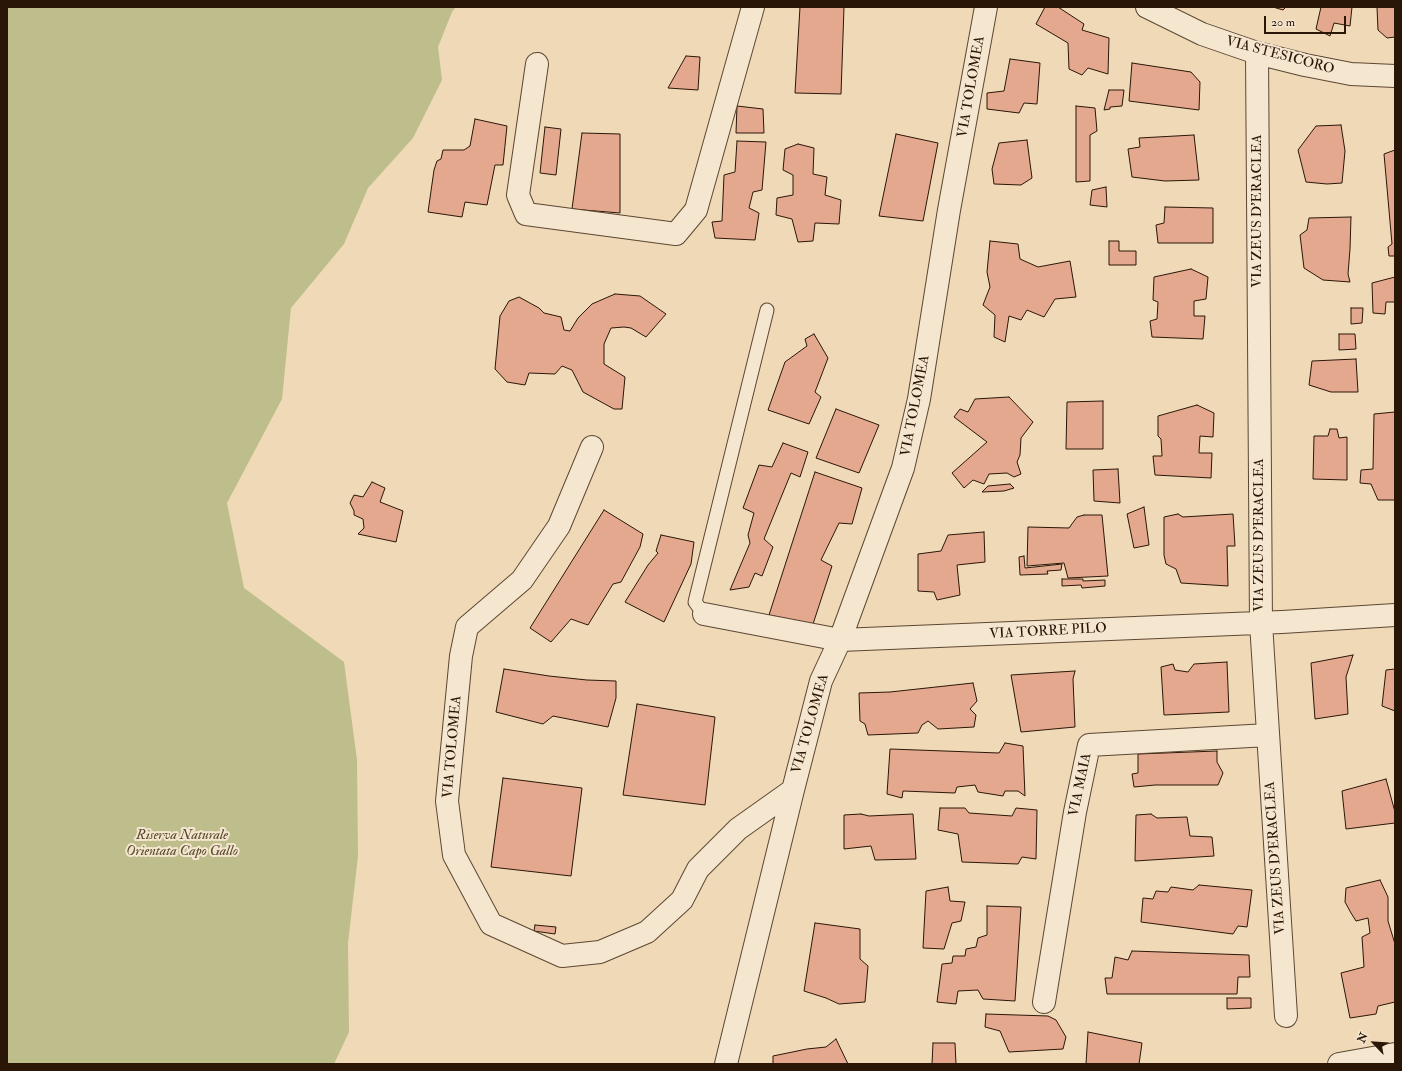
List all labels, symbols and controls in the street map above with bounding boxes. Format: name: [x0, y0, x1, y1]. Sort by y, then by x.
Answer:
scale bar: [1266, 8, 1348, 34]
text: 20 m: [1271, 15, 1295, 30]
street label: VIA STESICORO: [1224, 33, 1336, 79]
street label: VIA TOLOMEA: [955, 35, 989, 139]
street label: VIA ZEUS D'ERACLEA: [1250, 134, 1266, 288]
street label: VIA TOLOMEA: [898, 354, 934, 458]
street label: VIA ZEUS D'ERACLEA: [1252, 458, 1268, 612]
street label: VIA TORRE PILO: [989, 621, 1107, 643]
street label: VIA TOLOMEA: [789, 672, 833, 776]
street label: VIA TOLOMEA: [440, 695, 466, 799]
street label: VIA MAIA: [1066, 752, 1096, 818]
street label: VIA ZEUS D'ERACLEA: [1262, 781, 1290, 935]
park label: Riserva Naturale Orientata Capo Gallo: [126, 828, 238, 860]
north arrow: [1354, 1023, 1394, 1063]
text: N: [1355, 1031, 1371, 1045]

